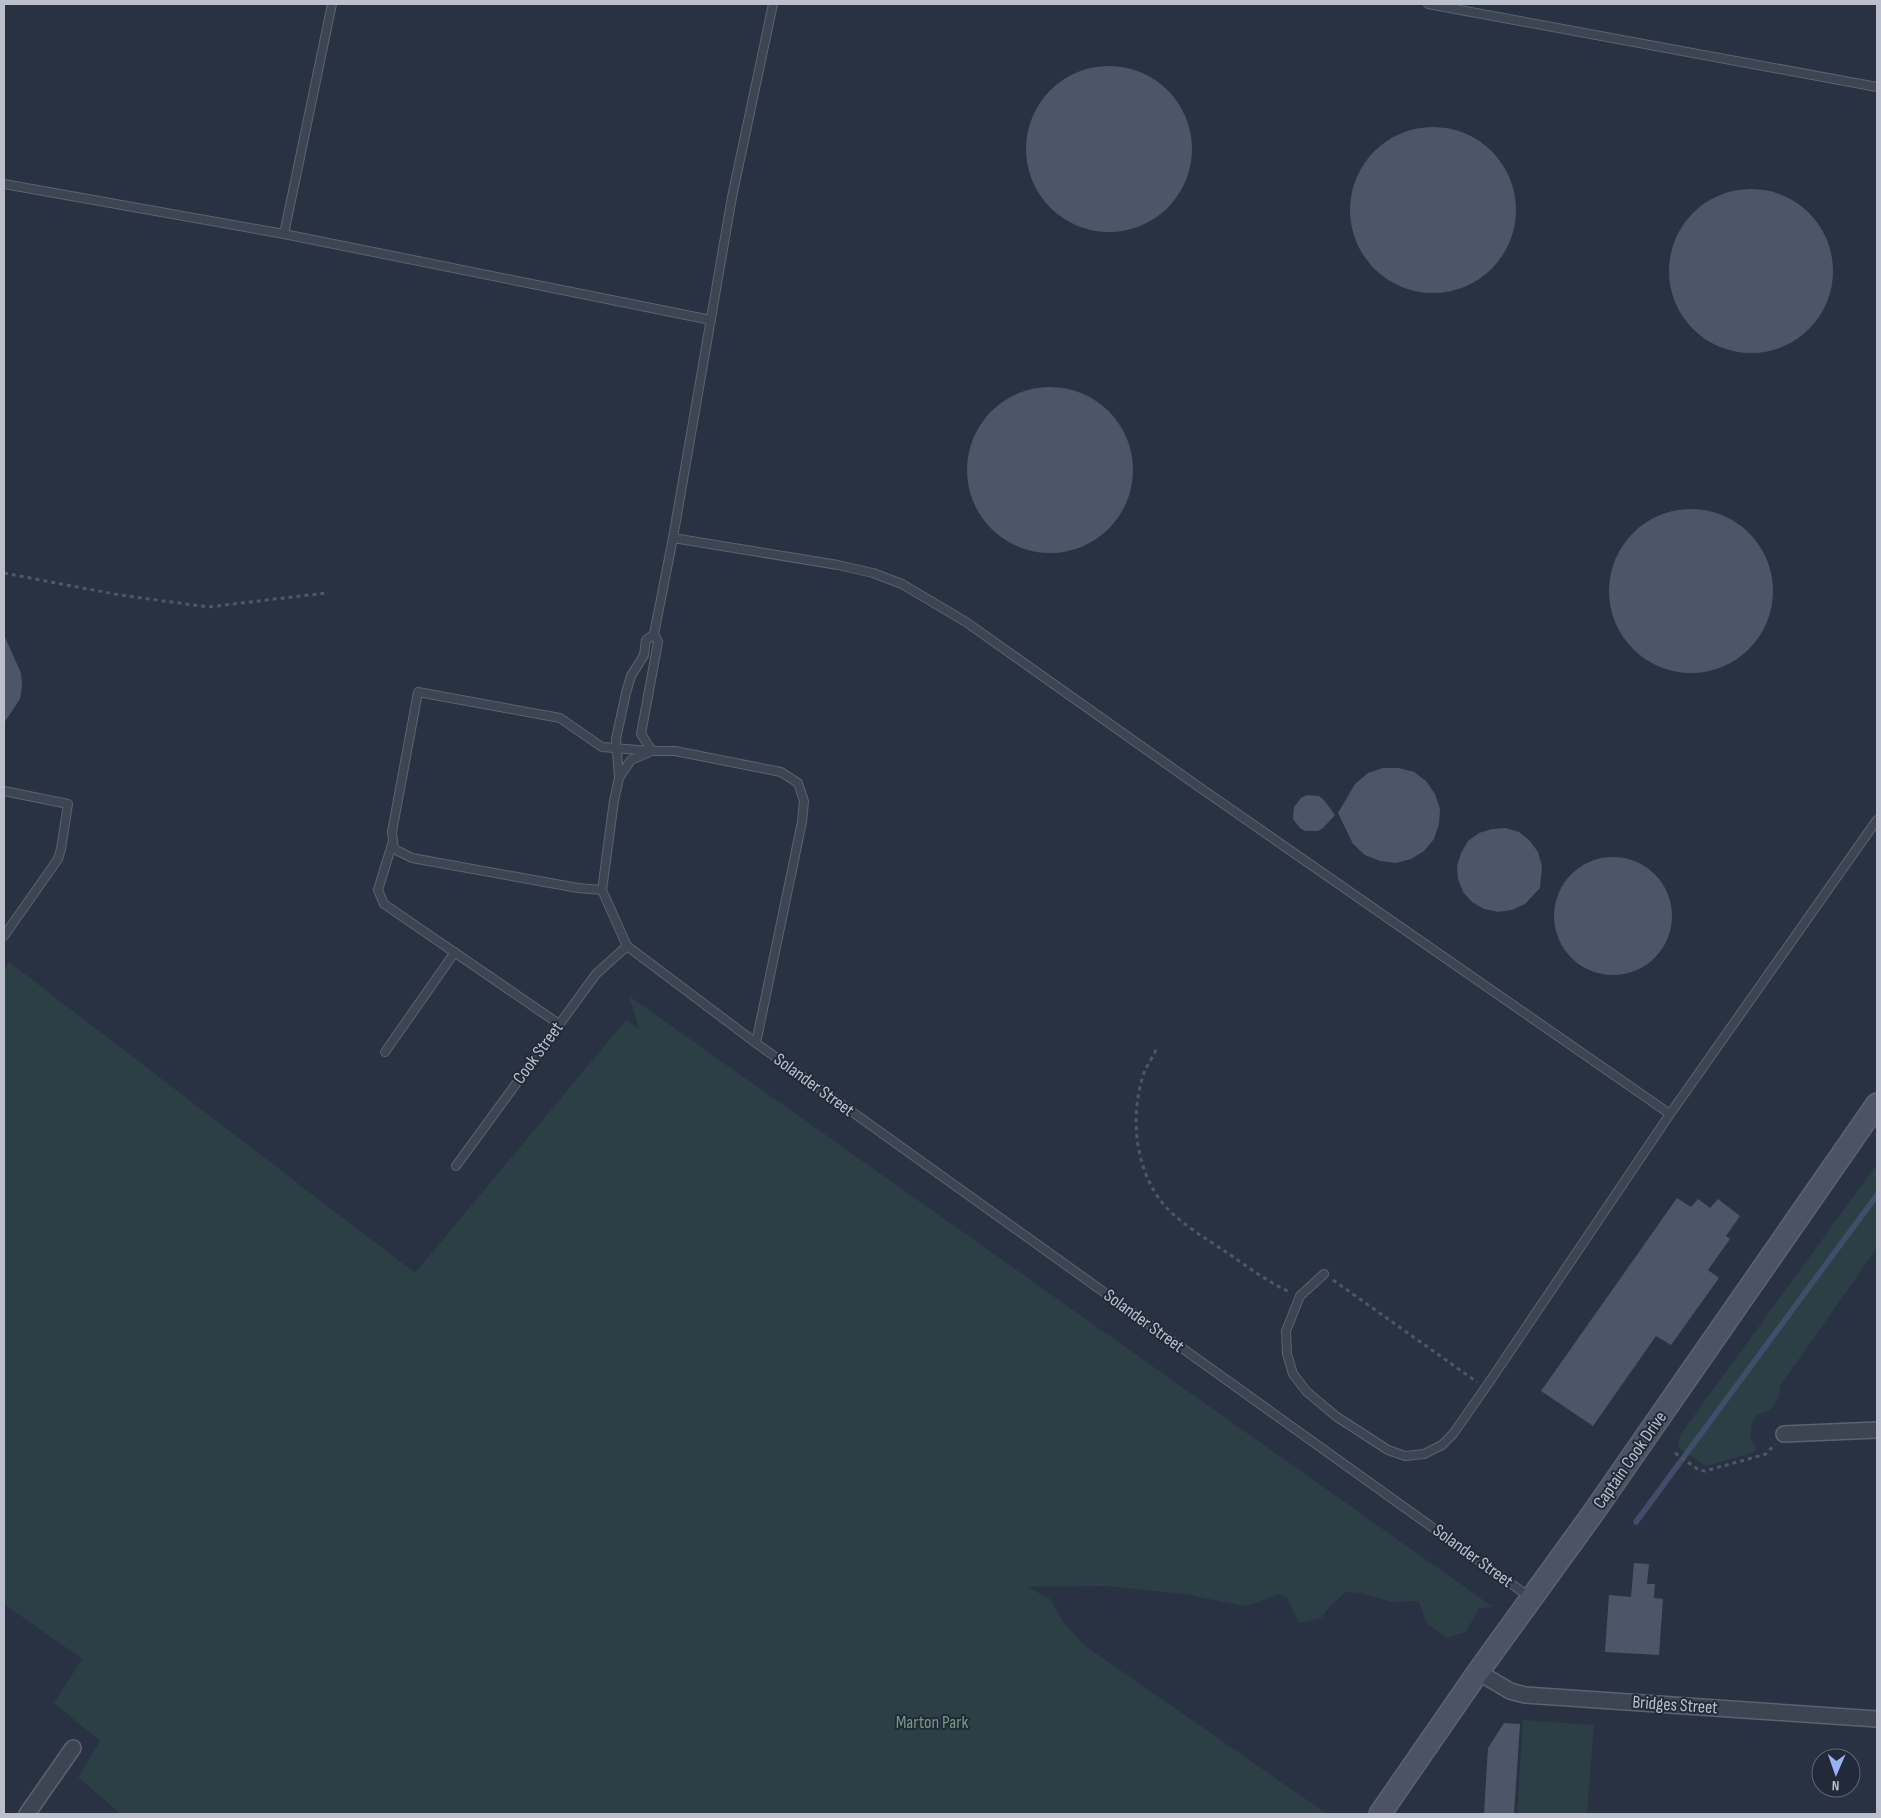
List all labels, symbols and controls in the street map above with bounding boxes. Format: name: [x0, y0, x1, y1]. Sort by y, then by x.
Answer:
street label: Cook Street: [509, 1018, 568, 1088]
street label: Solander Street: [770, 1049, 859, 1121]
street label: Solander Street: [1100, 1285, 1189, 1357]
street label: Captain Cook Drive: [1589, 1407, 1671, 1513]
street label: Solander Street: [1429, 1520, 1518, 1592]
street label: Bridges Street: [1632, 1692, 1719, 1718]
park label: Marton Park: [896, 1712, 968, 1733]
north arrow: [1811, 1748, 1861, 1798]
text: N: [1832, 1777, 1840, 1794]

